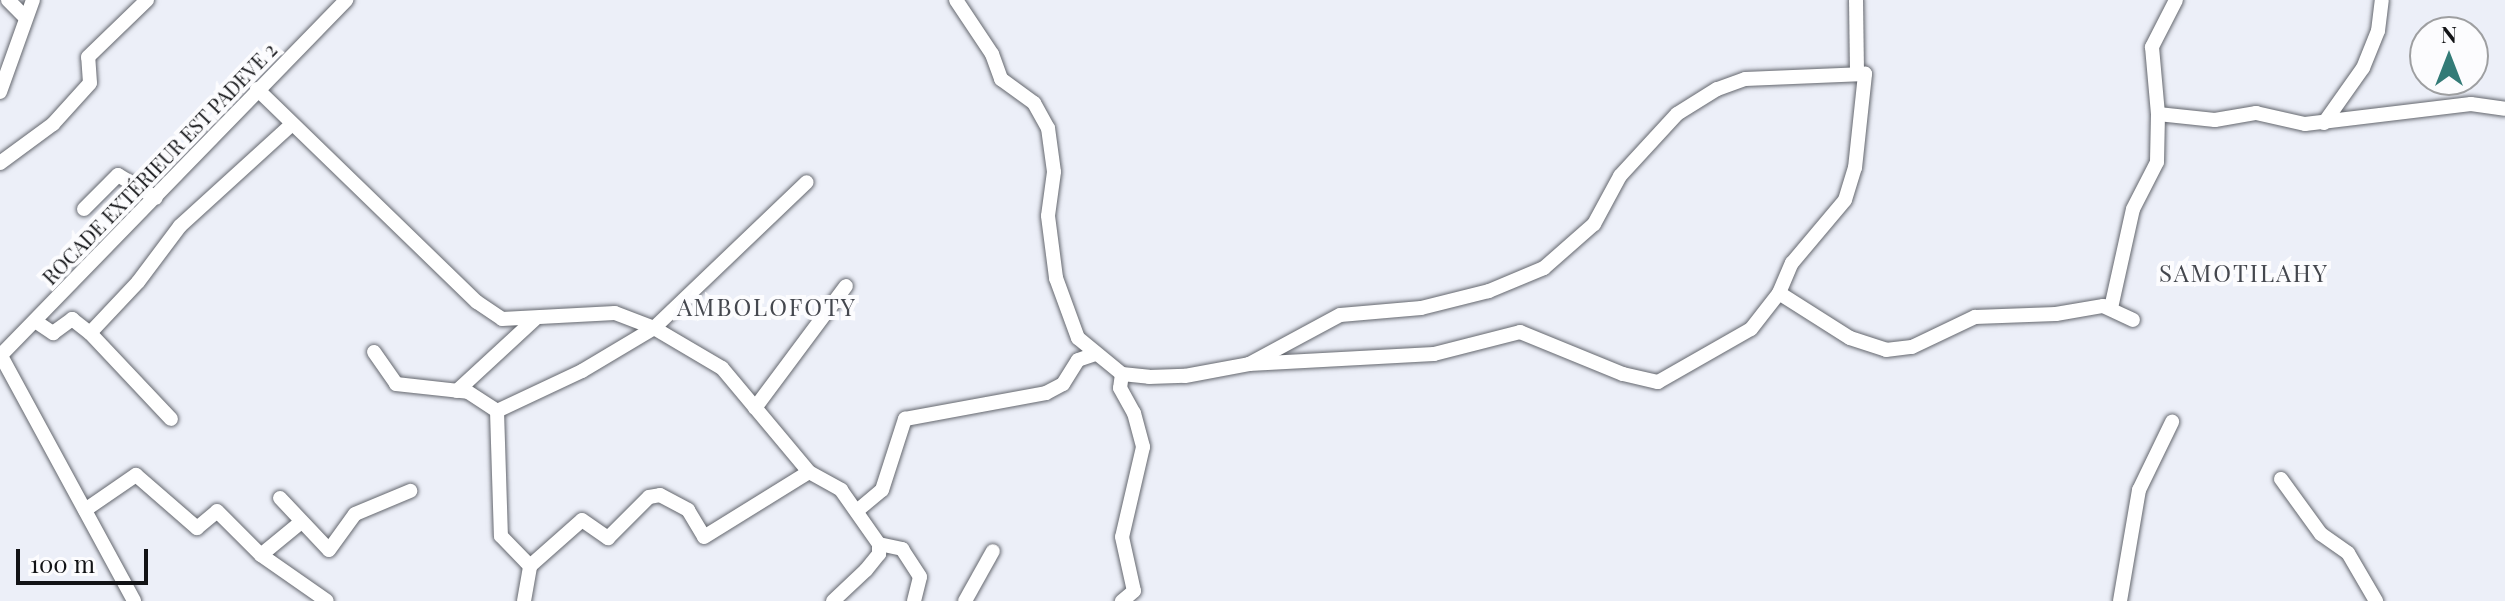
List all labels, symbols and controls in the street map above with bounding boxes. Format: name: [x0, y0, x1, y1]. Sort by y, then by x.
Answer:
north arrow: [2409, 16, 2489, 96]
text: N: [2441, 19, 2457, 49]
street label: ROCADE EXTÉRIEUR EST PADEVE 2: [37, 37, 281, 289]
district label: SAMOTILAHY: [2159, 259, 2329, 287]
district label: AMBOLOFOTY: [677, 293, 857, 321]
scale bar: [20, 533, 152, 583]
text: 100 m: [30, 547, 95, 579]

